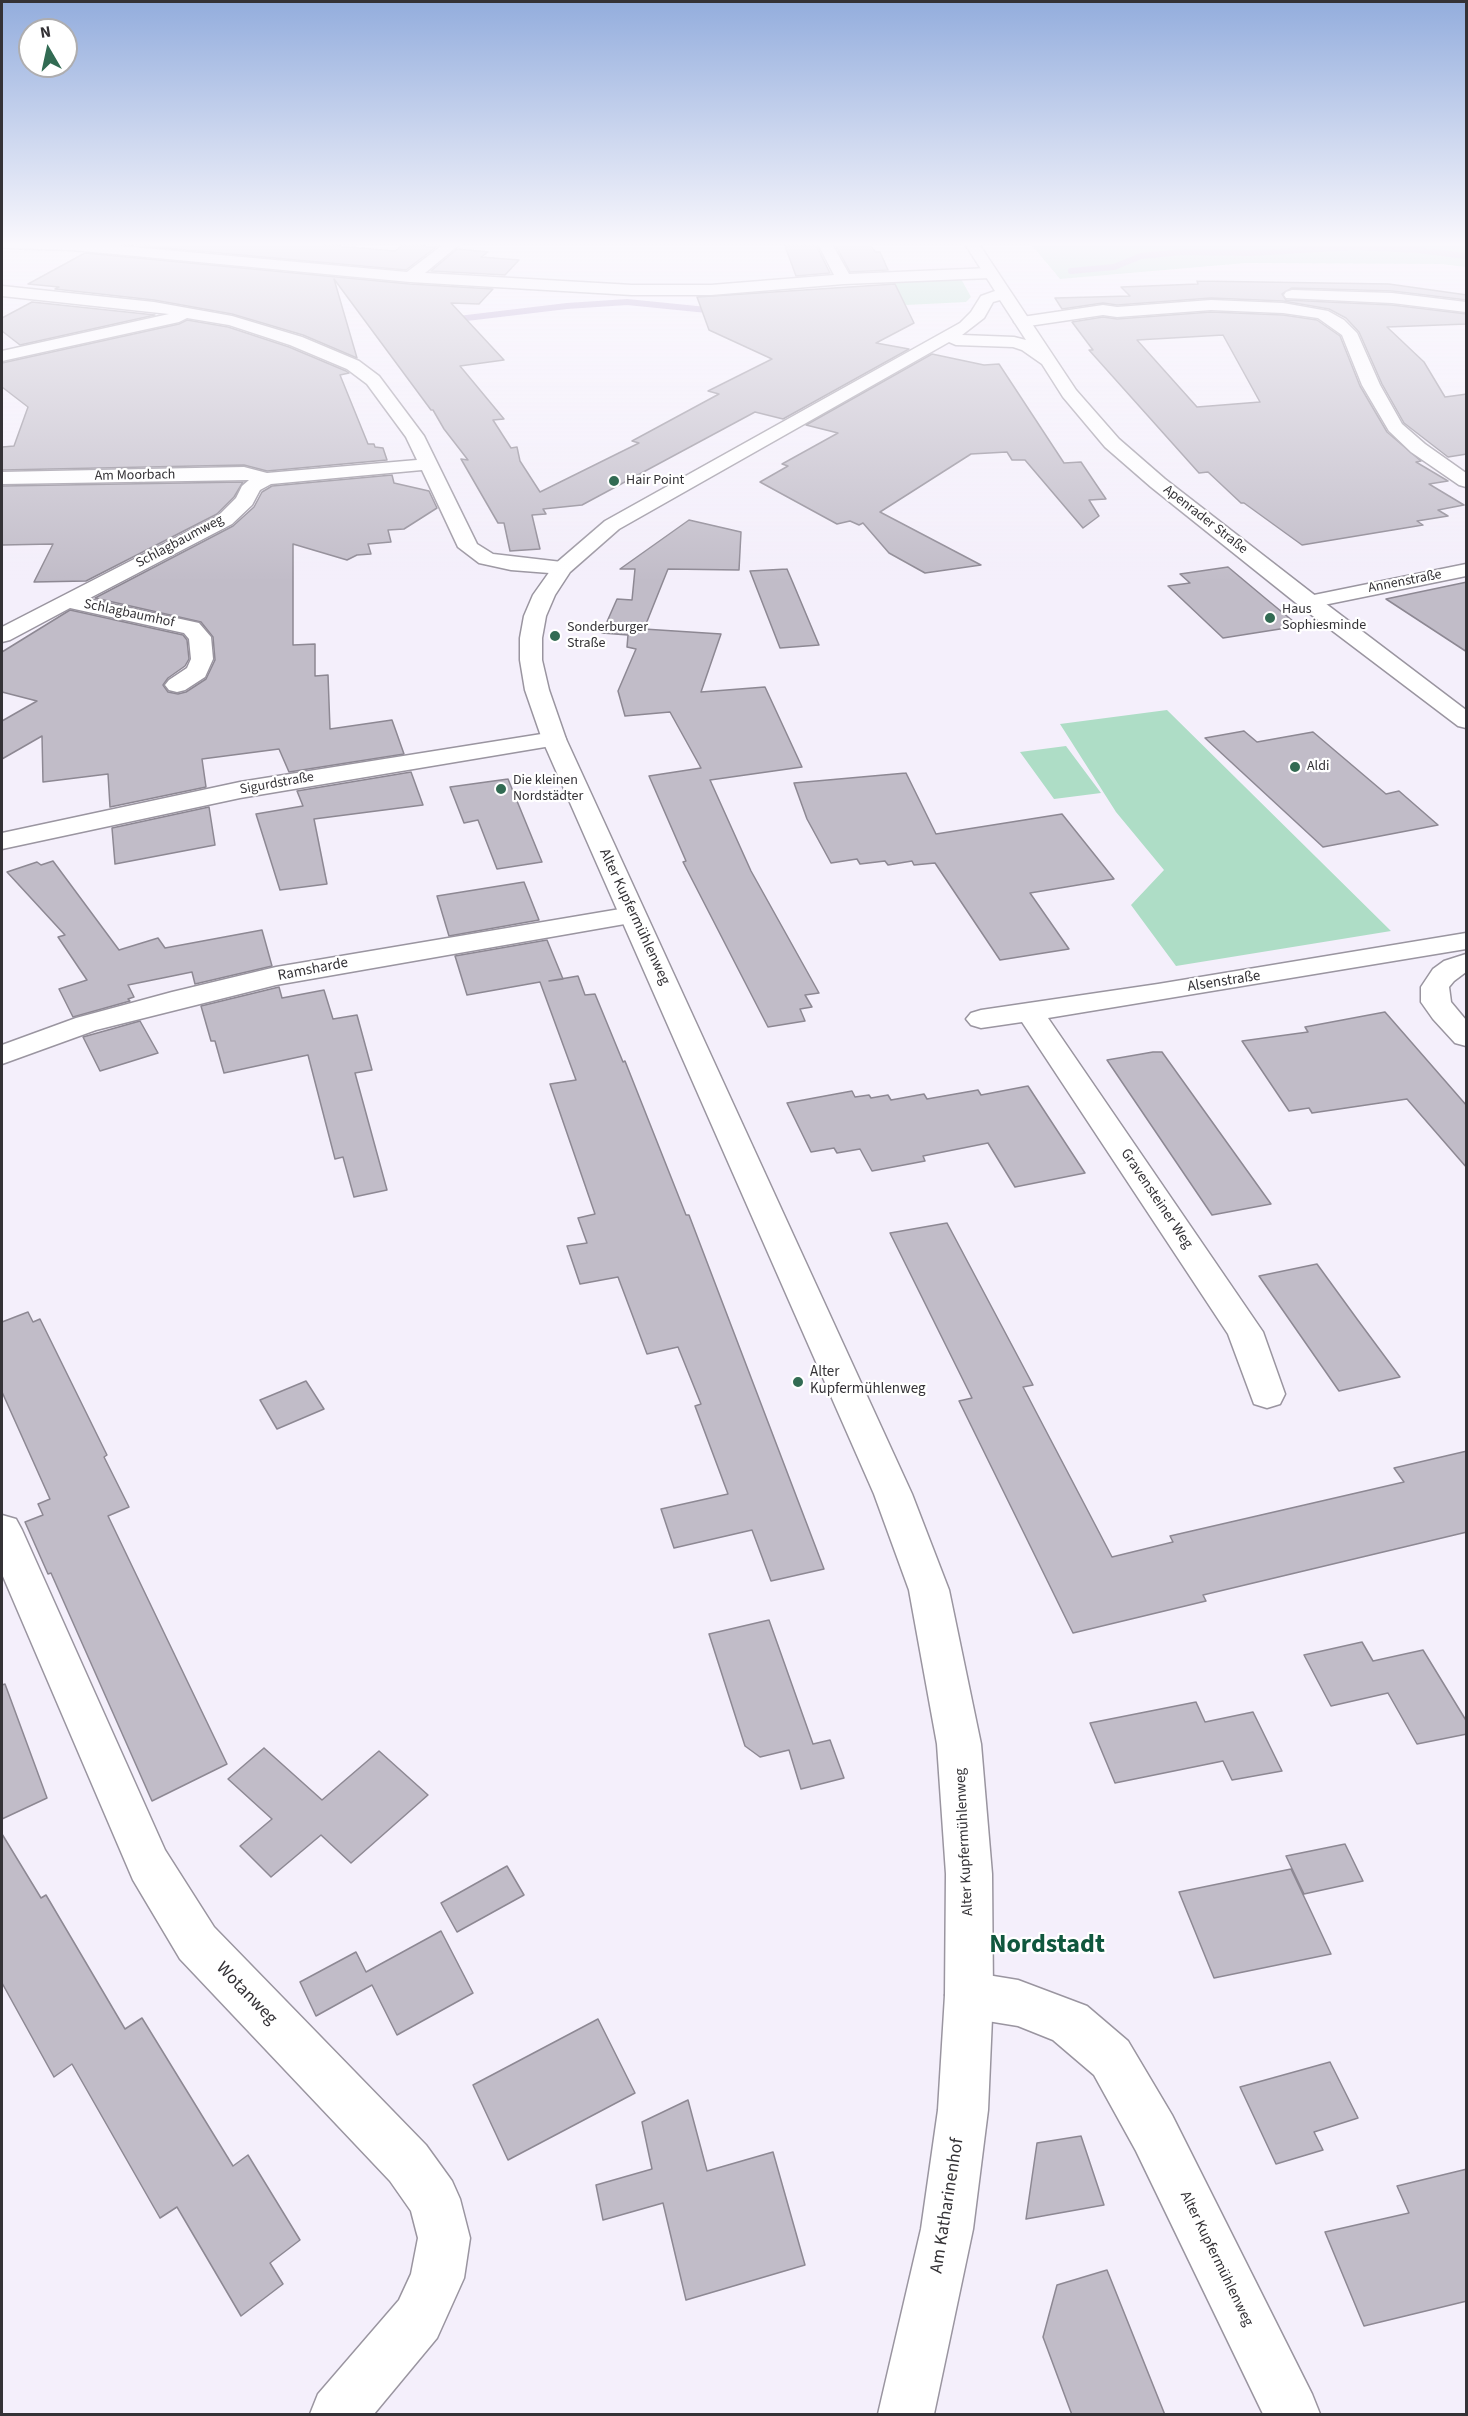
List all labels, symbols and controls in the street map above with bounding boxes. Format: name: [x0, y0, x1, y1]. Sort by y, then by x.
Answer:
north arrow: [18, 18, 78, 78]
text: N: [39, 21, 52, 44]
street label: Am Moorbach: [94, 467, 176, 485]
place label: Hair Point: [626, 473, 684, 489]
marker: Hair Point: [607, 474, 621, 488]
street label: Apenrader Straße: [1159, 482, 1251, 558]
street label: Schlagbaumweg: [133, 512, 227, 572]
street label: Annenstraße: [1367, 567, 1443, 597]
street label: Schlagbaumhof: [82, 596, 176, 632]
place label: Haus Sophiesminde: [1282, 602, 1366, 634]
marker: Haus Sophiesminde: [1263, 611, 1277, 625]
place label: Sonderburger Straße: [567, 620, 648, 652]
marker: Sonderburger Straße: [548, 629, 562, 643]
place label: Aldi: [1307, 759, 1329, 775]
marker: Aldi: [1288, 760, 1302, 774]
street label: Sigurdstraße: [239, 769, 315, 799]
place label: Die kleinen Nordstädter: [513, 773, 583, 806]
marker: Die kleinen Nordstädter: [494, 782, 508, 796]
street label: Alter Kupfermühlenweg: [595, 846, 673, 988]
street label: Ramsharde: [276, 954, 350, 986]
street label: Alsenstraße: [1186, 967, 1262, 997]
street label: Gravensteiner Weg: [1116, 1146, 1196, 1252]
place label: Alter Kupfermühlenweg: [810, 1364, 926, 1399]
marker: Alter Kupfermühlenweg: [791, 1375, 805, 1389]
street label: Alter Kupfermühlenweg: [952, 1768, 978, 1916]
district label: Nordstadt: [989, 1930, 1105, 1962]
street label: Wotanweg: [211, 1958, 281, 2030]
street label: Am Katharinenhof: [927, 2137, 969, 2275]
street label: Alter Kupfermühlenweg: [1175, 2189, 1257, 2329]

